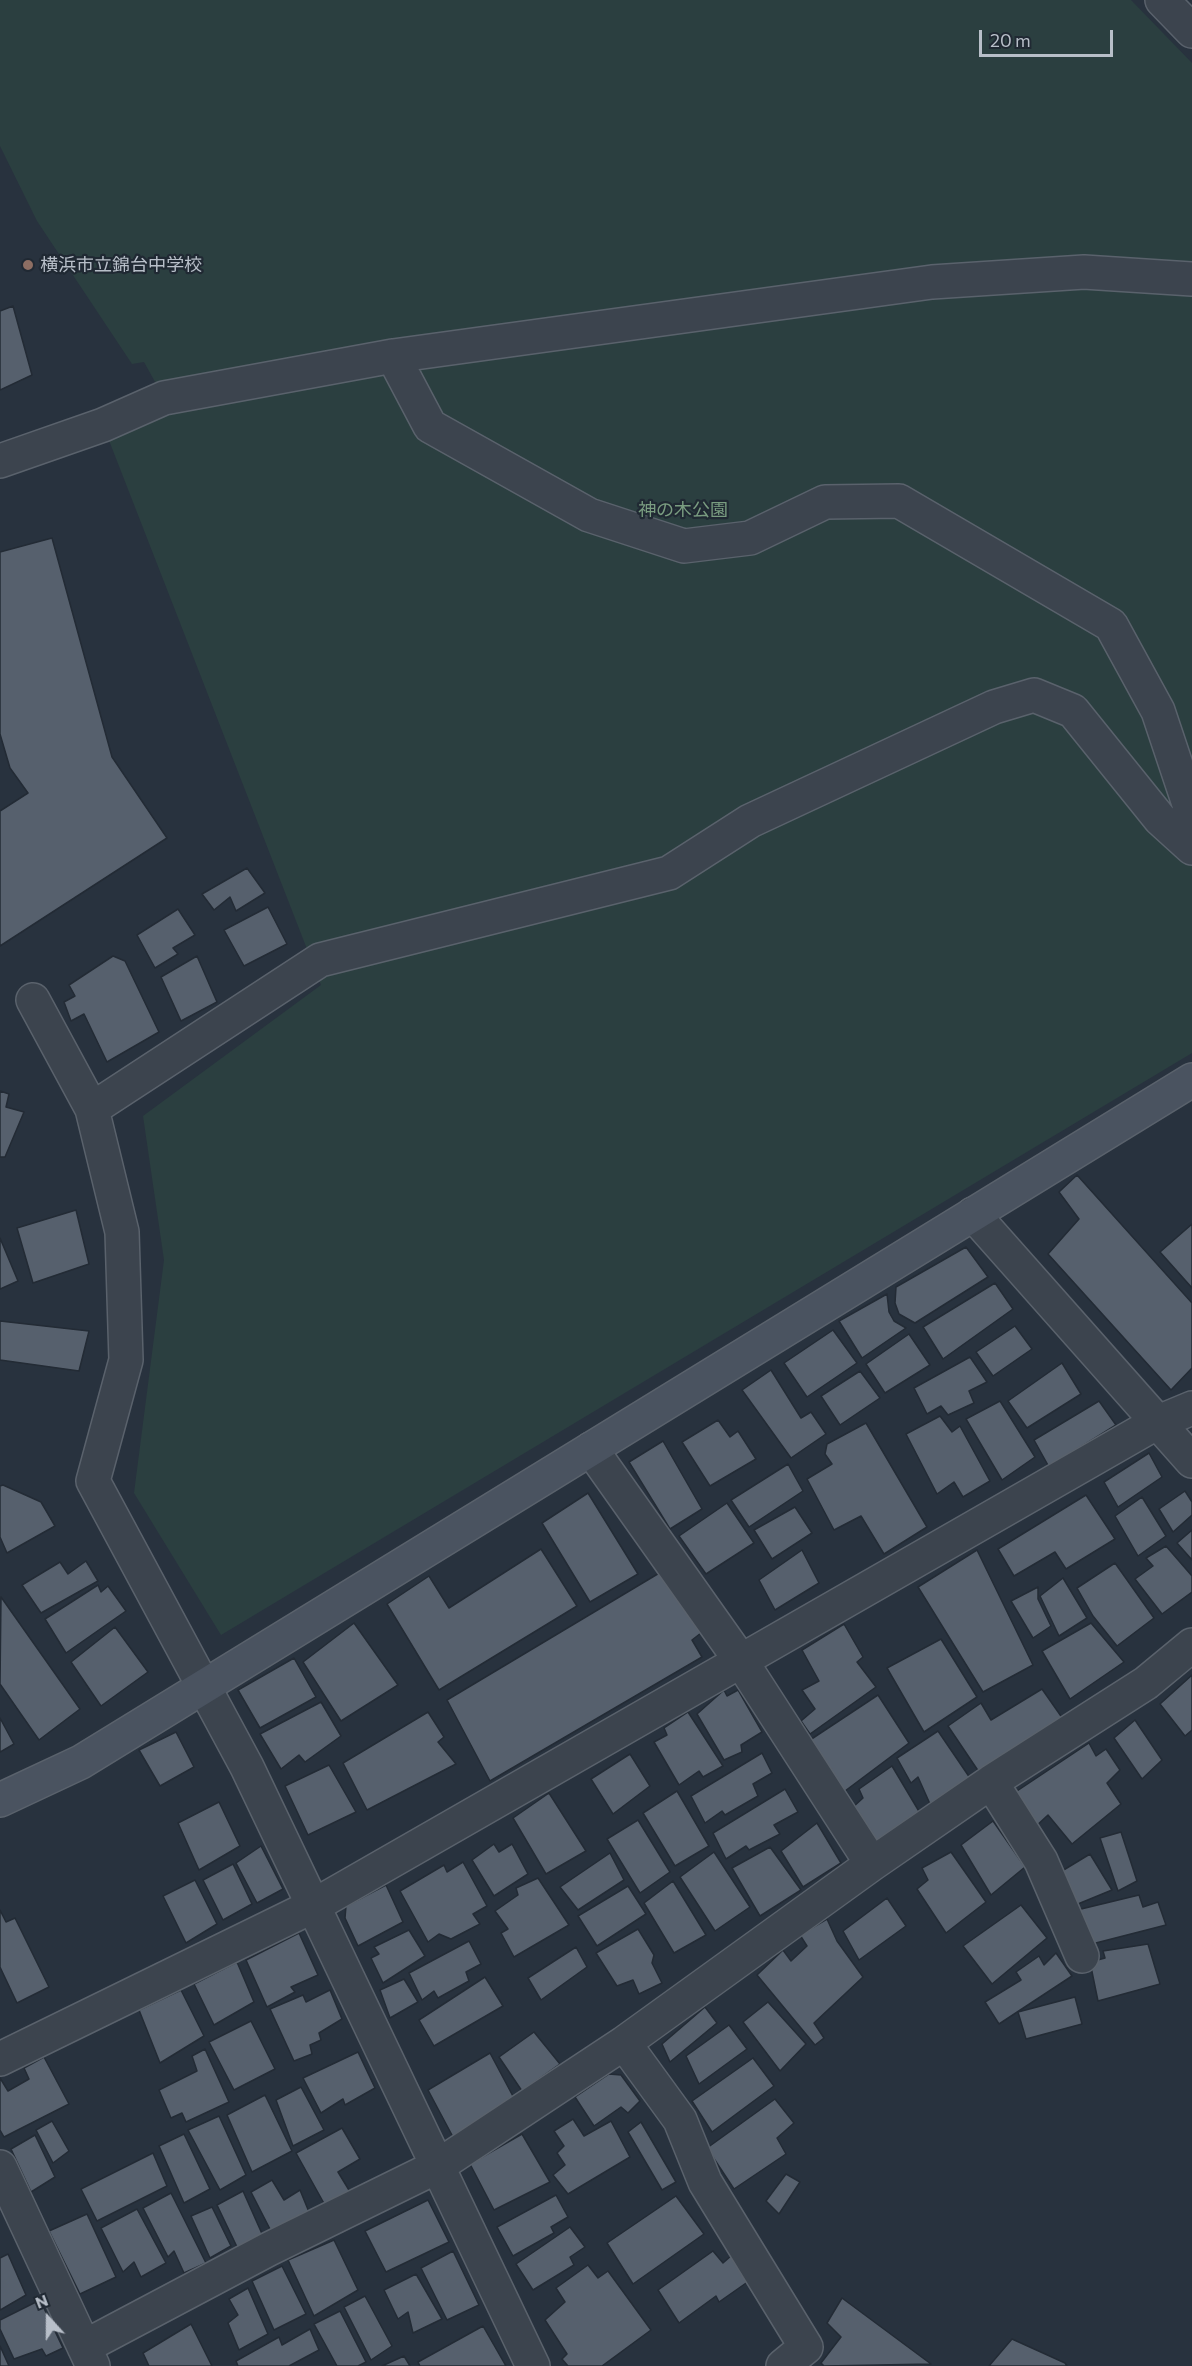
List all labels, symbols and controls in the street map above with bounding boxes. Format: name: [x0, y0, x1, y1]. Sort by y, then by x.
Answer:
scale bar: [982, 18, 1116, 56]
text: 20 m: [990, 29, 1031, 51]
place label: 横浜市立錦台中学校: [40, 254, 202, 276]
marker: 横浜市立錦台中学校: [21, 258, 35, 272]
park label: 神の木公園: [638, 499, 728, 521]
north arrow: [18, 2288, 78, 2348]
text: N: [32, 2290, 50, 2312]

